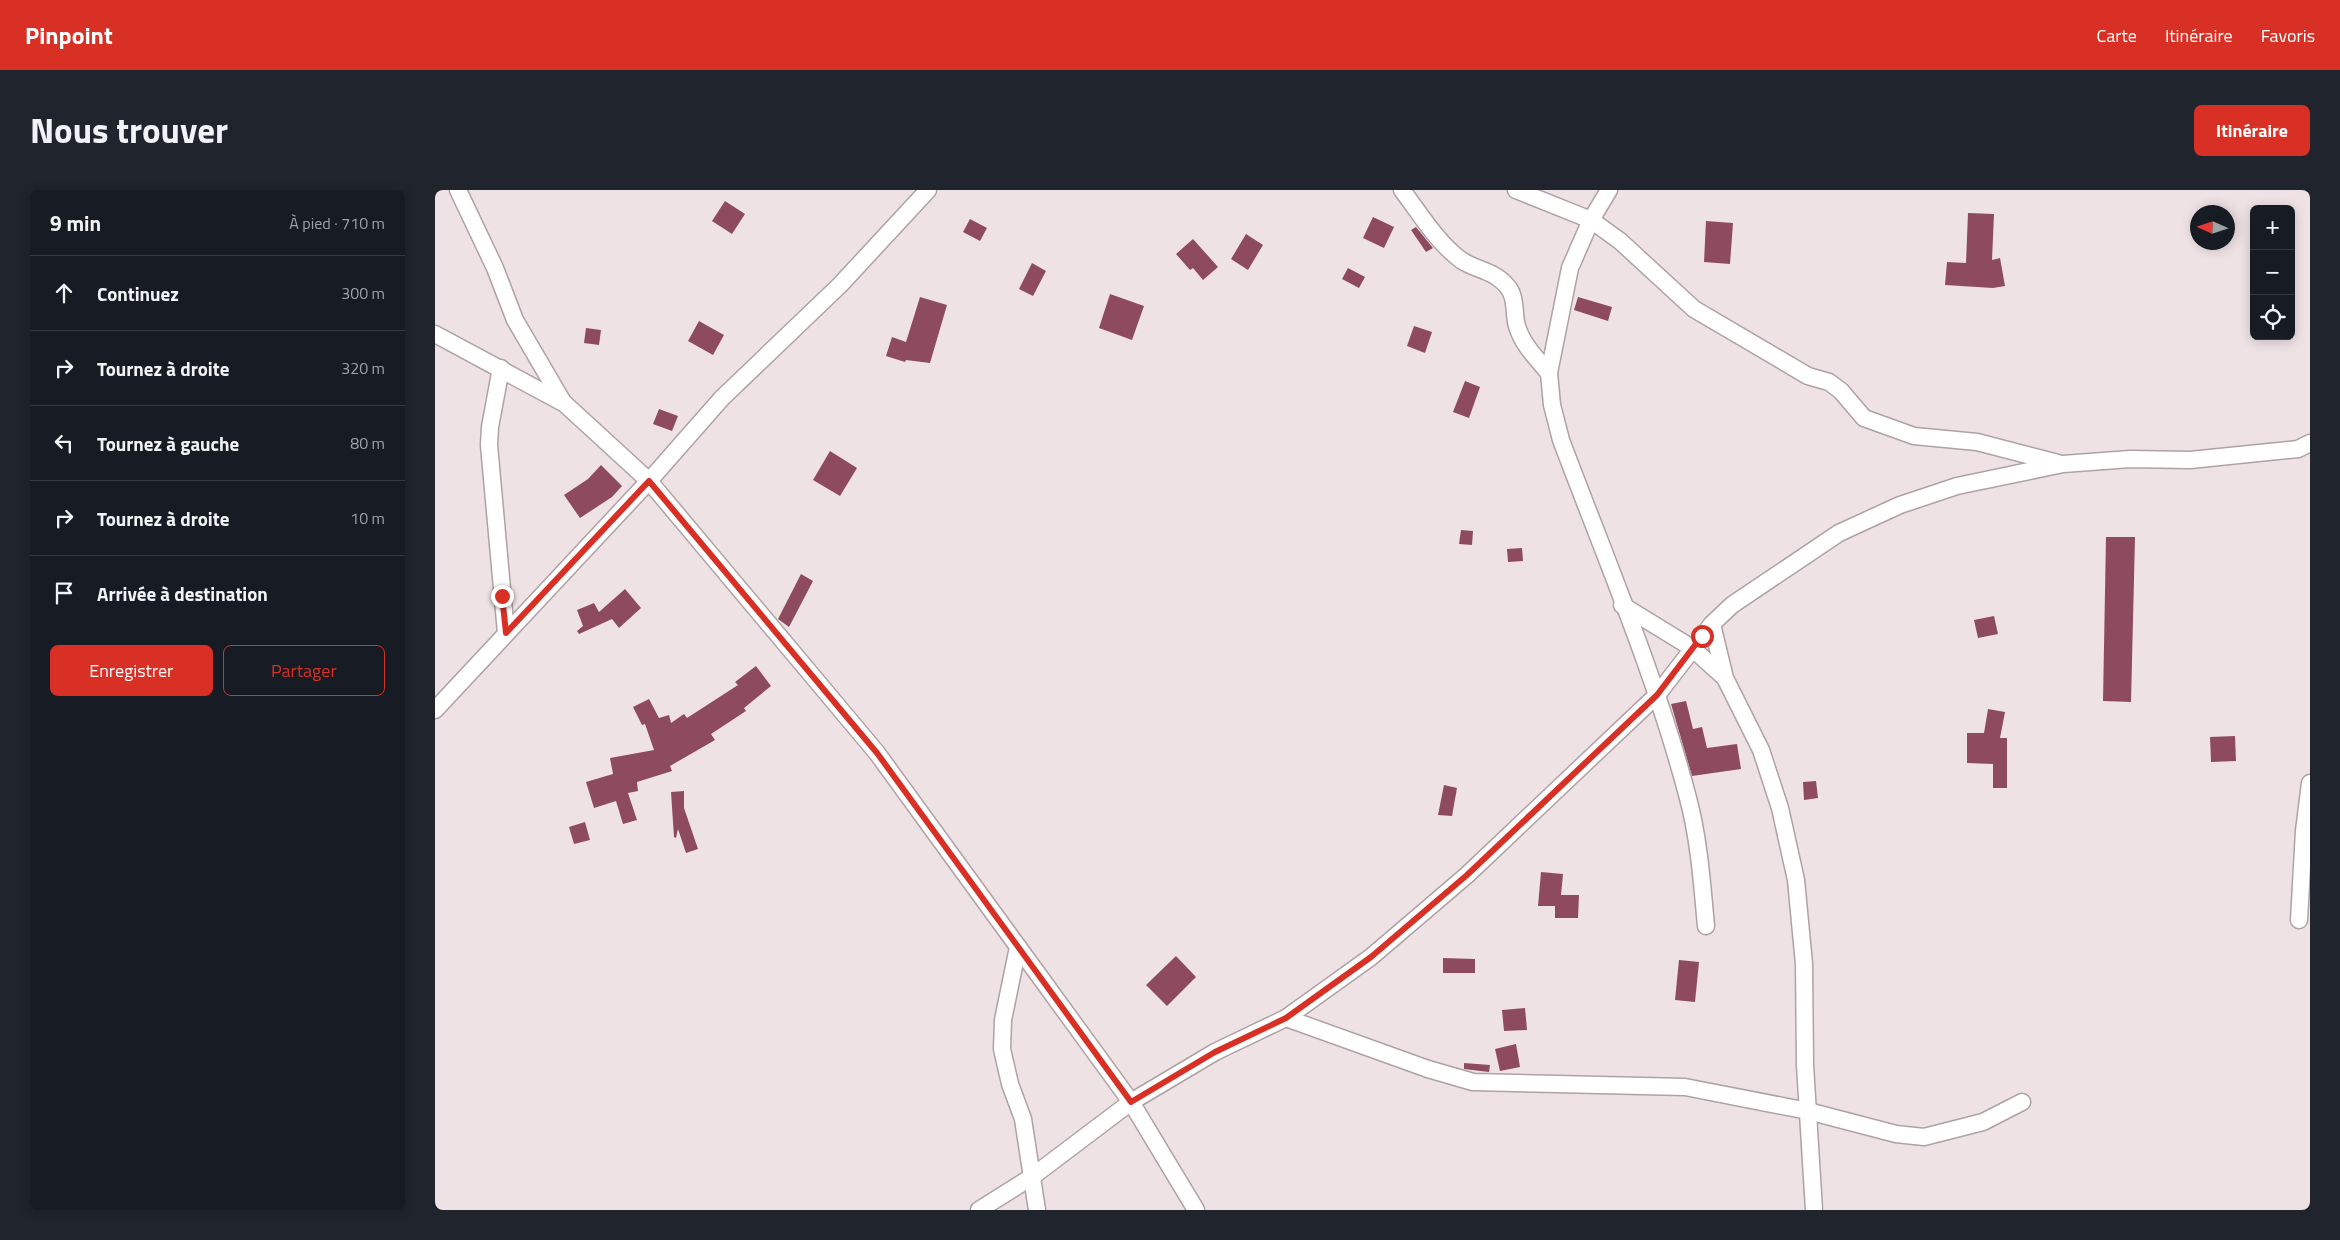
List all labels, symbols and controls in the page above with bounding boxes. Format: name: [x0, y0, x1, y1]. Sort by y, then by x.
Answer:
text: Pinpoint: [25, 17, 113, 53]
text: Carte: [2096, 22, 2137, 49]
text: Itinéraire: [2165, 22, 2233, 49]
text: Favoris: [2261, 22, 2315, 49]
text: Nous trouver: [30, 103, 228, 157]
button: Itinéraire: [2194, 105, 2310, 156]
north arrow: [2190, 205, 2235, 250]
map controls: [2250, 205, 2295, 340]
button: +: [2250, 205, 2295, 250]
text: 9 min: [50, 207, 101, 239]
text: À pied · 710 m: [289, 211, 385, 235]
button: −: [2250, 250, 2295, 295]
icon: ahead: [50, 279, 78, 307]
text: Continuez: [97, 279, 179, 308]
text: 300 m: [341, 281, 385, 305]
button: locate: [2250, 295, 2295, 340]
icon: right: [50, 354, 78, 382]
text: Tournez à droite: [97, 354, 229, 383]
text: 320 m: [341, 356, 385, 380]
icon: left: [50, 429, 78, 457]
text: Tournez à gauche: [97, 429, 239, 458]
text: 80 m: [350, 431, 385, 455]
icon: right: [50, 504, 78, 532]
text: Tournez à droite: [97, 504, 229, 533]
text: 10 m: [350, 506, 385, 530]
icon: arrive: [50, 579, 78, 607]
text: Arrivée à destination: [97, 579, 268, 608]
route end: [491, 585, 514, 608]
route start: [1691, 625, 1714, 648]
button: Enregistrer: [50, 645, 213, 696]
button: Partager: [223, 645, 385, 696]

